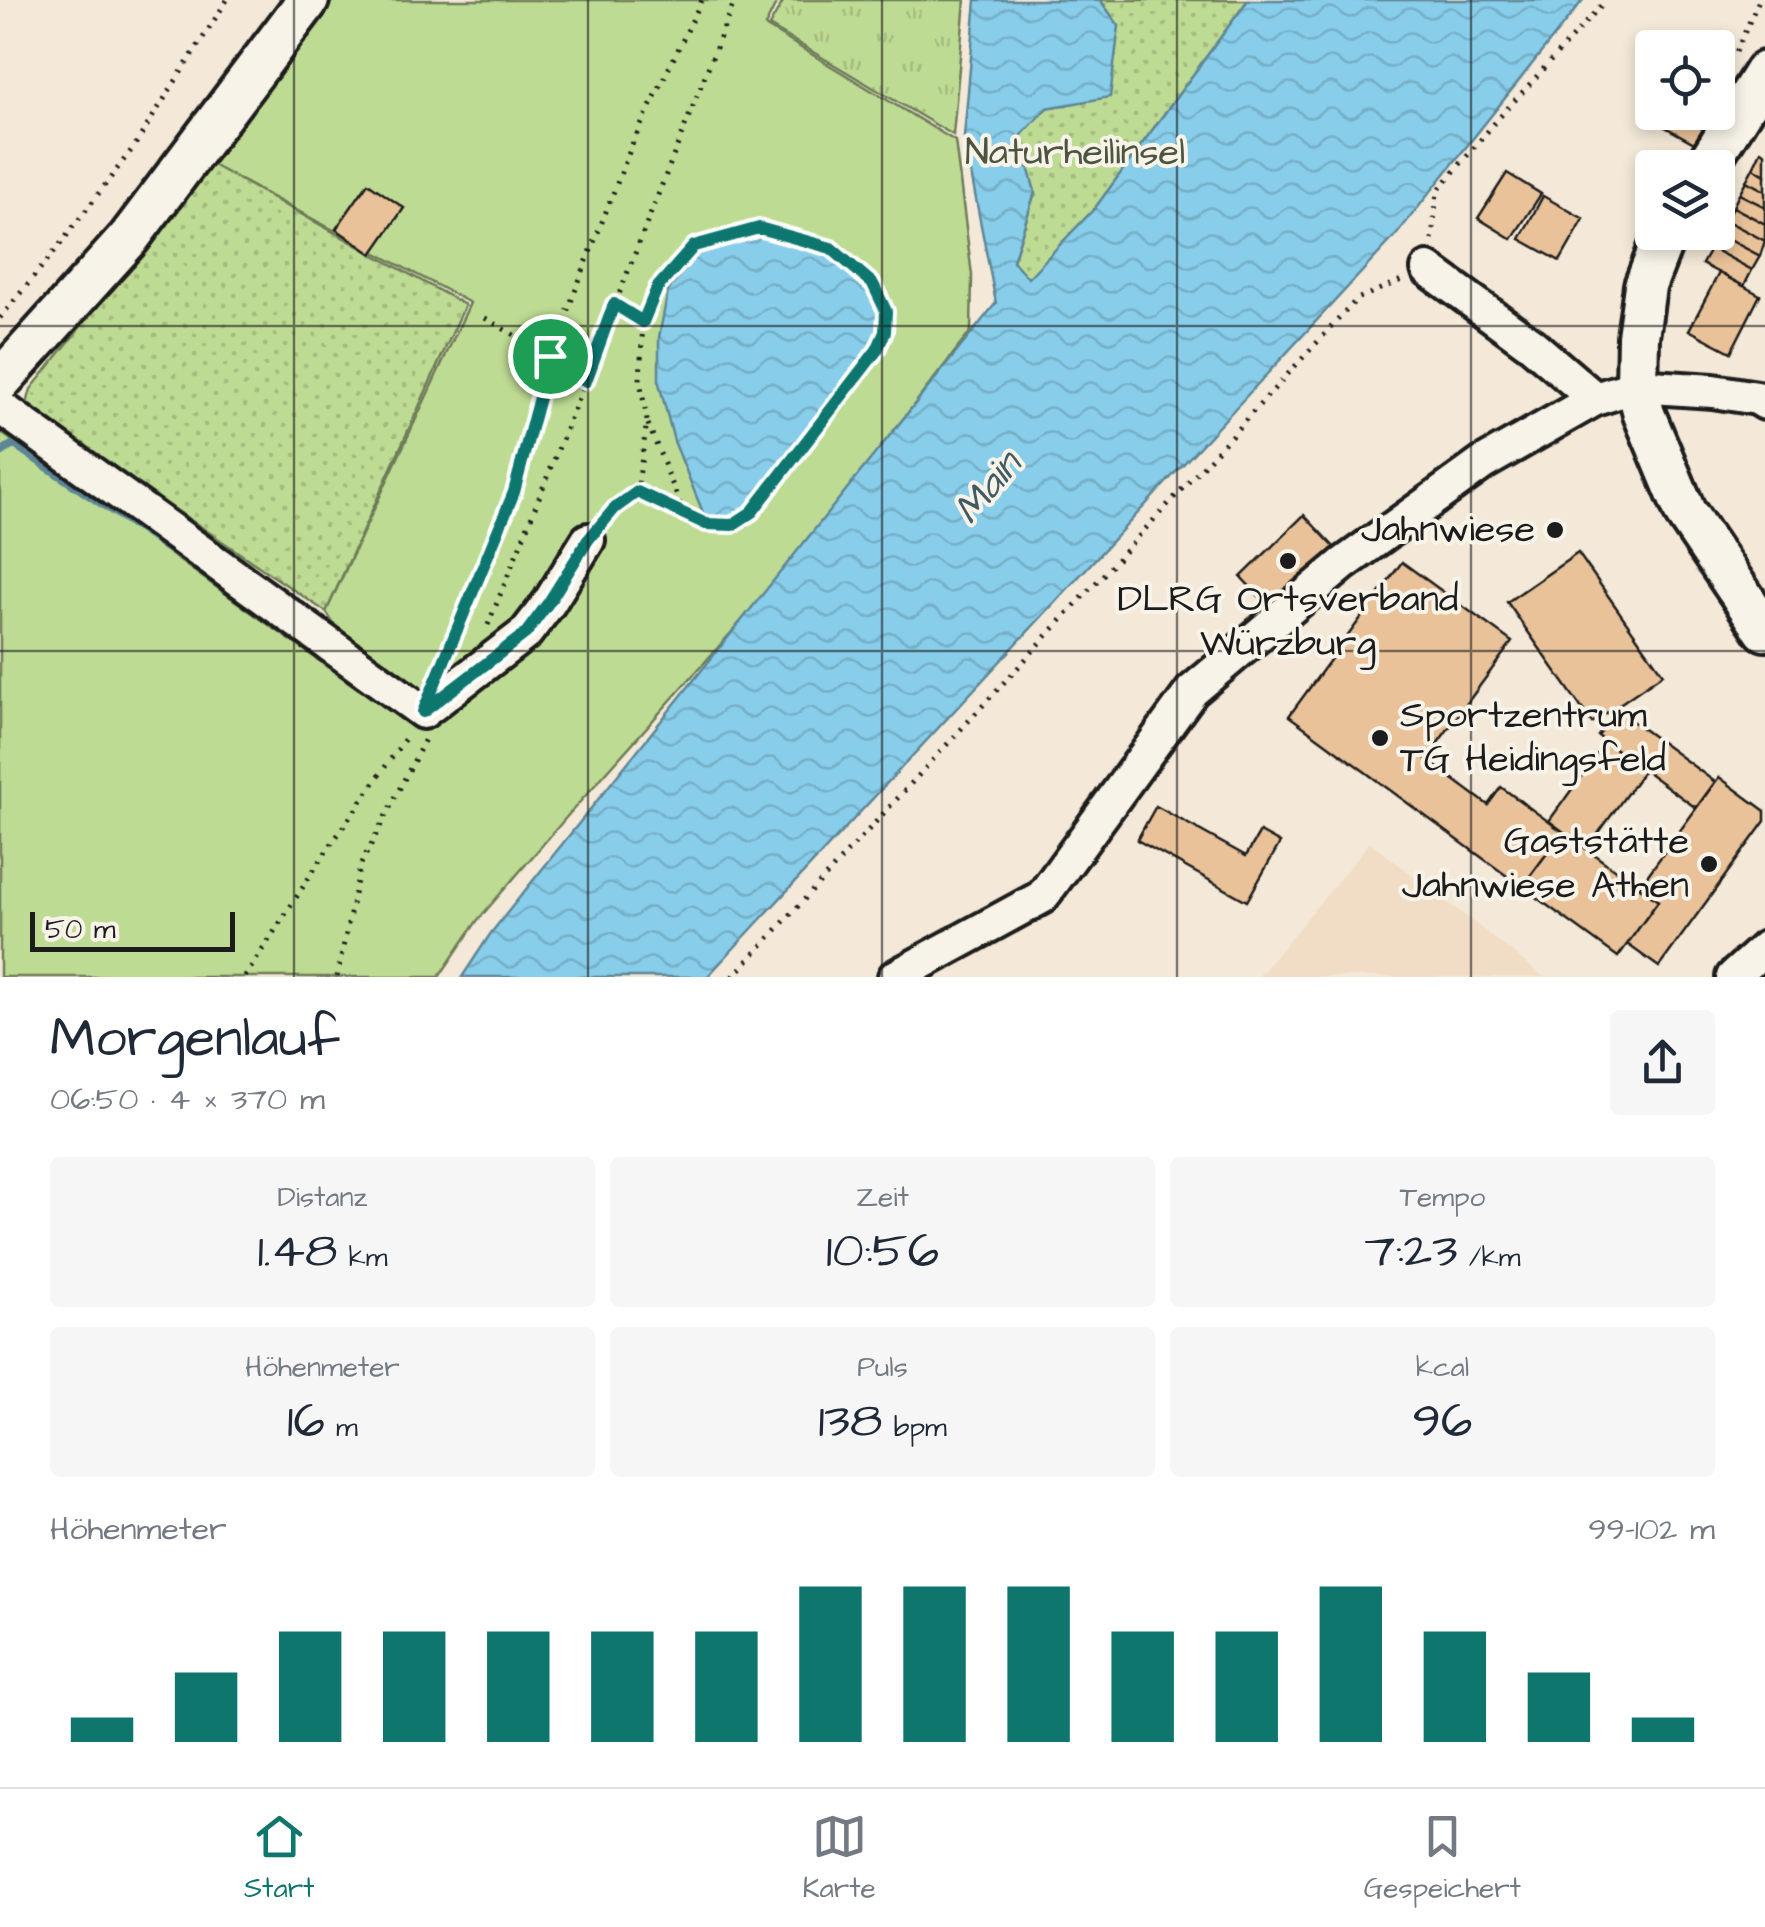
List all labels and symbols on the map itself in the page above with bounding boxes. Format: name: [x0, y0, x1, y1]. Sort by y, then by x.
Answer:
park label: Naturheilinsel: [965, 127, 1185, 179]
pin: [508, 314, 593, 399]
water label: Main: [941, 438, 1037, 536]
place label: Jahnwiese: [1361, 504, 1535, 556]
marker: Jahnwiese: [1544, 519, 1566, 541]
marker: DLRG Ortsverband Würzburg: [1277, 550, 1299, 572]
place label: DLRG Ortsverband Würzburg: [1118, 574, 1458, 670]
place label: Sportzentrum TG Heidingsfeld: [1400, 690, 1666, 786]
marker: Sportzentrum TG Heidingsfeld: [1369, 727, 1391, 749]
place label: Gaststätte Jahnwiese Athen: [1402, 816, 1689, 912]
marker: Gaststätte Jahnwiese Athen: [1698, 853, 1720, 875]
scale bar: [30, 907, 235, 951]

